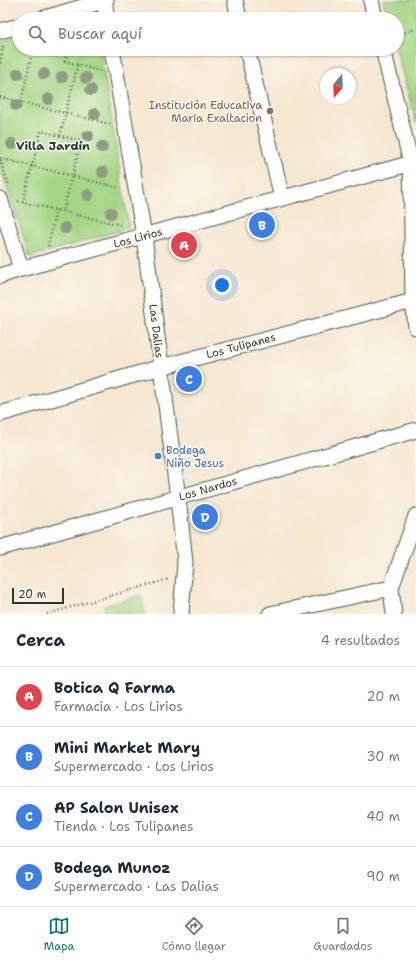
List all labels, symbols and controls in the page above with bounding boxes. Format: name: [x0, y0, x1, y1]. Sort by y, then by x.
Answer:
search box: [12, 12, 404, 56]
icon: search: [26, 23, 48, 45]
text: Buscar aquí: [58, 24, 142, 44]
north arrow: [320, 68, 356, 104]
place label: Institución Educativa Maria Exaltacion: [149, 98, 262, 126]
marker: Institución Educativa Maria Exaltacion: [265, 106, 275, 116]
district label: Villa Jardín: [16, 138, 90, 154]
pin: B: [249, 210, 275, 240]
street label: Los Lirios: [112, 224, 164, 252]
pin: A: [171, 230, 197, 260]
your location: [212, 275, 232, 295]
street label: Las Dalias: [145, 303, 167, 359]
street label: Los Tulipanes: [205, 330, 277, 362]
pin: C: [176, 364, 202, 394]
place label: Bodega Niño Jesus: [166, 443, 224, 471]
marker: Bodega Niño Jesus: [153, 451, 163, 461]
street label: Los Nardos: [177, 474, 239, 504]
pin: D: [192, 502, 218, 532]
scale bar: [12, 586, 64, 605]
text: 20 m: [18, 587, 46, 602]
text: Cerca: [16, 629, 65, 651]
text: 4 resultados: [321, 632, 400, 649]
text: Botica Q Farma: [54, 678, 175, 698]
text: A: [24, 688, 34, 705]
text: 20 m: [367, 688, 400, 705]
text: Farmacia · Los Lirios: [54, 698, 183, 715]
text: Mini Market Mary: [54, 738, 200, 758]
text: B: [25, 748, 33, 765]
text: 30 m: [366, 748, 400, 765]
text: Supermercado · Los Lirios: [54, 758, 214, 775]
text: AP Salon Unisex: [54, 798, 179, 818]
text: C: [25, 808, 33, 825]
text: 40 m: [366, 808, 400, 825]
text: Tienda · Los Tulipanes: [54, 818, 193, 835]
text: Bodega Munoz: [54, 858, 171, 878]
text: D: [24, 868, 34, 885]
text: 90 m: [366, 868, 400, 885]
text: Supermercado · Las Dalias: [54, 878, 219, 895]
tab: Mapa: [44, 915, 74, 954]
tab: Cómo llegar: [162, 915, 226, 954]
tab: Guardados: [314, 915, 372, 954]

